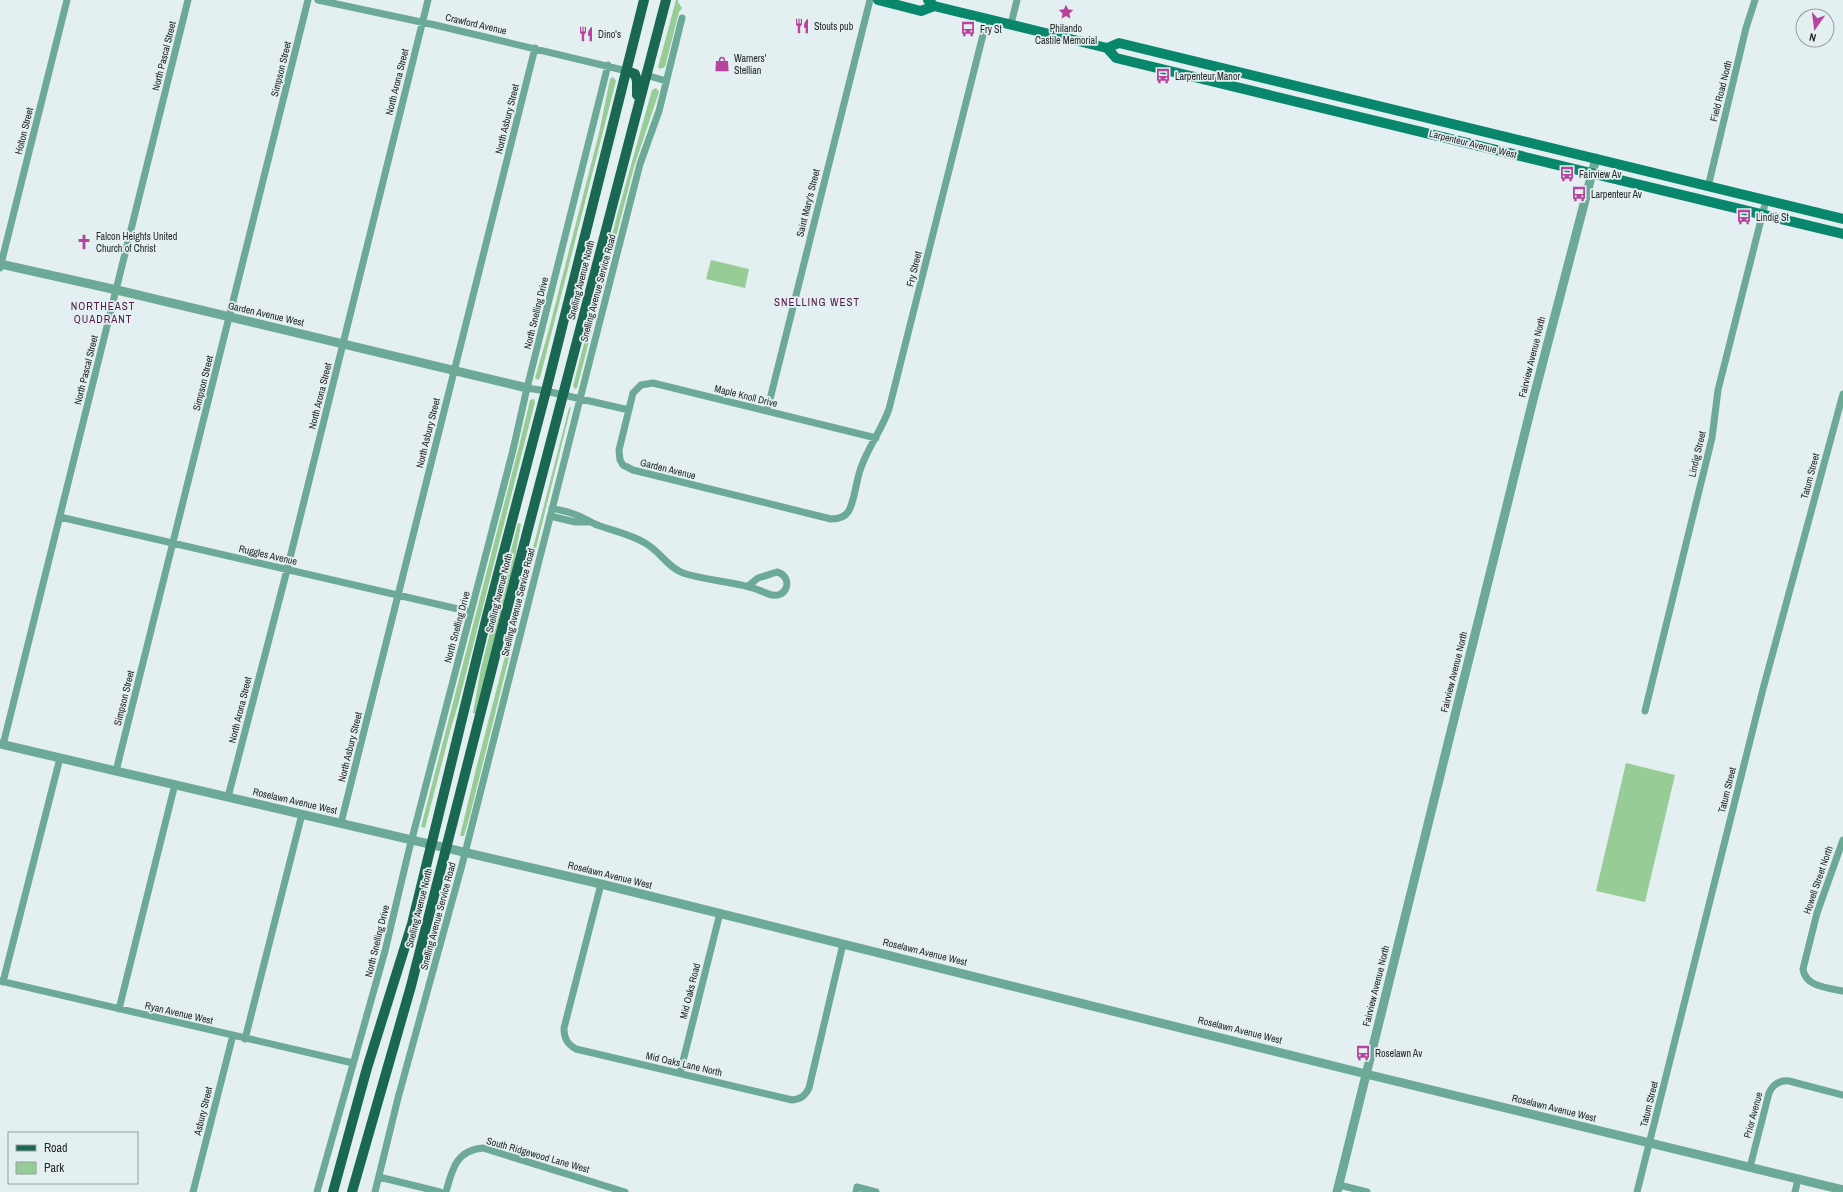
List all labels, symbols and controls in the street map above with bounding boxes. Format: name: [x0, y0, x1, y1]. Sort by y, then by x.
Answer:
place icon: Philando Castile Memorial: [1057, 3, 1075, 21]
north arrow: [1795, 8, 1835, 48]
street label: Crawford Avenue: [444, 11, 508, 37]
restaurant icon: Stouts pub: [793, 17, 811, 35]
street label: North Pascal Street: [149, 19, 179, 92]
place label: Stouts pub: [814, 20, 854, 33]
bus stop icon: Fry St: [959, 20, 977, 38]
place label: Philando Castile Memorial: [1035, 22, 1097, 47]
place label: Fry St: [980, 23, 1003, 36]
restaurant icon: Dino's: [577, 25, 595, 43]
place label: Dino's: [598, 28, 621, 41]
text: N: [1808, 30, 1817, 45]
street label: Simpson Street: [268, 39, 294, 98]
street label: North Arona Street: [382, 47, 412, 117]
place label: Warners' Stellian: [734, 52, 767, 77]
shop icon: Warners' Stellian: [713, 55, 731, 73]
street label: Field Road North: [1707, 59, 1735, 123]
bus stop icon: Larpenteur Manor: [1154, 67, 1172, 85]
place label: Larpenteur Manor: [1175, 70, 1240, 83]
street label: North Asbury Street: [492, 82, 522, 155]
street label: Holton Street: [12, 106, 36, 156]
street label: Larpenteur Avenue West: [1428, 127, 1519, 161]
bus stop icon: Fairview Av: [1558, 165, 1576, 183]
street label: Saint Mary's Street: [793, 167, 823, 238]
place label: Fairview Av: [1579, 168, 1622, 181]
bus stop icon: Larpenteur Av: [1570, 185, 1588, 203]
place label: Larpenteur Av: [1591, 188, 1643, 201]
bus stop icon: Lindig St: [1735, 208, 1753, 226]
place label: Lindig St: [1756, 211, 1790, 224]
place label: Falcon Heights United Church of Christ: [96, 230, 177, 255]
church icon: Falcon Heights United Church of Christ: [75, 233, 93, 251]
street label: Snelling Avenue Service Road: [577, 233, 619, 343]
street label: Snelling Avenue North: [565, 239, 597, 321]
street label: Fry Street: [903, 249, 925, 288]
street label: North Snelling Drive: [521, 275, 551, 350]
district label: SNELLING WEST: [774, 295, 860, 309]
district label: NORTHEAST QUADRANT: [71, 299, 135, 326]
street label: Garden Avenue West: [227, 299, 306, 329]
street label: Fairview Avenue North: [1516, 315, 1548, 399]
street label: North Pascal Street: [71, 333, 101, 406]
street label: Simpson Street: [190, 353, 216, 412]
street label: North Arona Street: [305, 361, 335, 431]
street label: Maple Knoll Drive: [713, 382, 779, 410]
street label: North Asbury Street: [413, 396, 443, 469]
street label: Lindig Street: [1685, 429, 1709, 478]
street label: Tatum Street: [1798, 451, 1823, 500]
street label: Garden Avenue: [639, 456, 698, 482]
street label: Ruggles Avenue: [238, 542, 299, 568]
street label: Snelling Avenue Service Road: [498, 547, 538, 657]
street label: Snelling Avenue North: [483, 552, 515, 634]
street label: North Snelling Drive: [441, 589, 473, 664]
street label: Fairview Avenue North: [1438, 630, 1470, 714]
street label: Simpson Street: [111, 668, 137, 727]
street label: North Arona Street: [225, 675, 255, 745]
street label: North Asbury Street: [335, 710, 365, 783]
street label: Tatum Street: [1715, 765, 1739, 814]
street label: Roselawn Avenue West: [251, 785, 339, 817]
street label: Howell Street North: [1800, 844, 1836, 916]
street label: Roselawn Avenue West: [567, 858, 654, 892]
street label: Snelling Avenue Service Road: [417, 861, 459, 971]
street label: Snelling Avenue North: [403, 867, 435, 949]
street label: North Snelling Drive: [362, 903, 392, 978]
street label: Roselawn Avenue West: [882, 935, 969, 969]
street label: Fairview Avenue North: [1360, 944, 1392, 1028]
street label: Mid Oaks Road: [677, 962, 703, 1020]
street label: Ryan Avenue West: [144, 999, 215, 1027]
street label: Roselawn Avenue West: [1197, 1013, 1284, 1047]
bus stop icon: Roselawn Av: [1354, 1044, 1372, 1062]
place label: Roselawn Av: [1375, 1047, 1423, 1060]
street label: Mid Oaks Lane North: [645, 1049, 723, 1079]
street label: Tatum Street: [1637, 1079, 1661, 1128]
street label: Asbury Street: [190, 1085, 215, 1138]
street label: Prior Avenue: [1741, 1090, 1766, 1140]
street label: Roselawn Avenue West: [1511, 1091, 1598, 1125]
legend: [8, 1132, 138, 1184]
street label: South Ridgewood Lane West: [485, 1134, 592, 1176]
text: Road: [44, 1140, 68, 1156]
text: Park: [44, 1160, 64, 1176]

